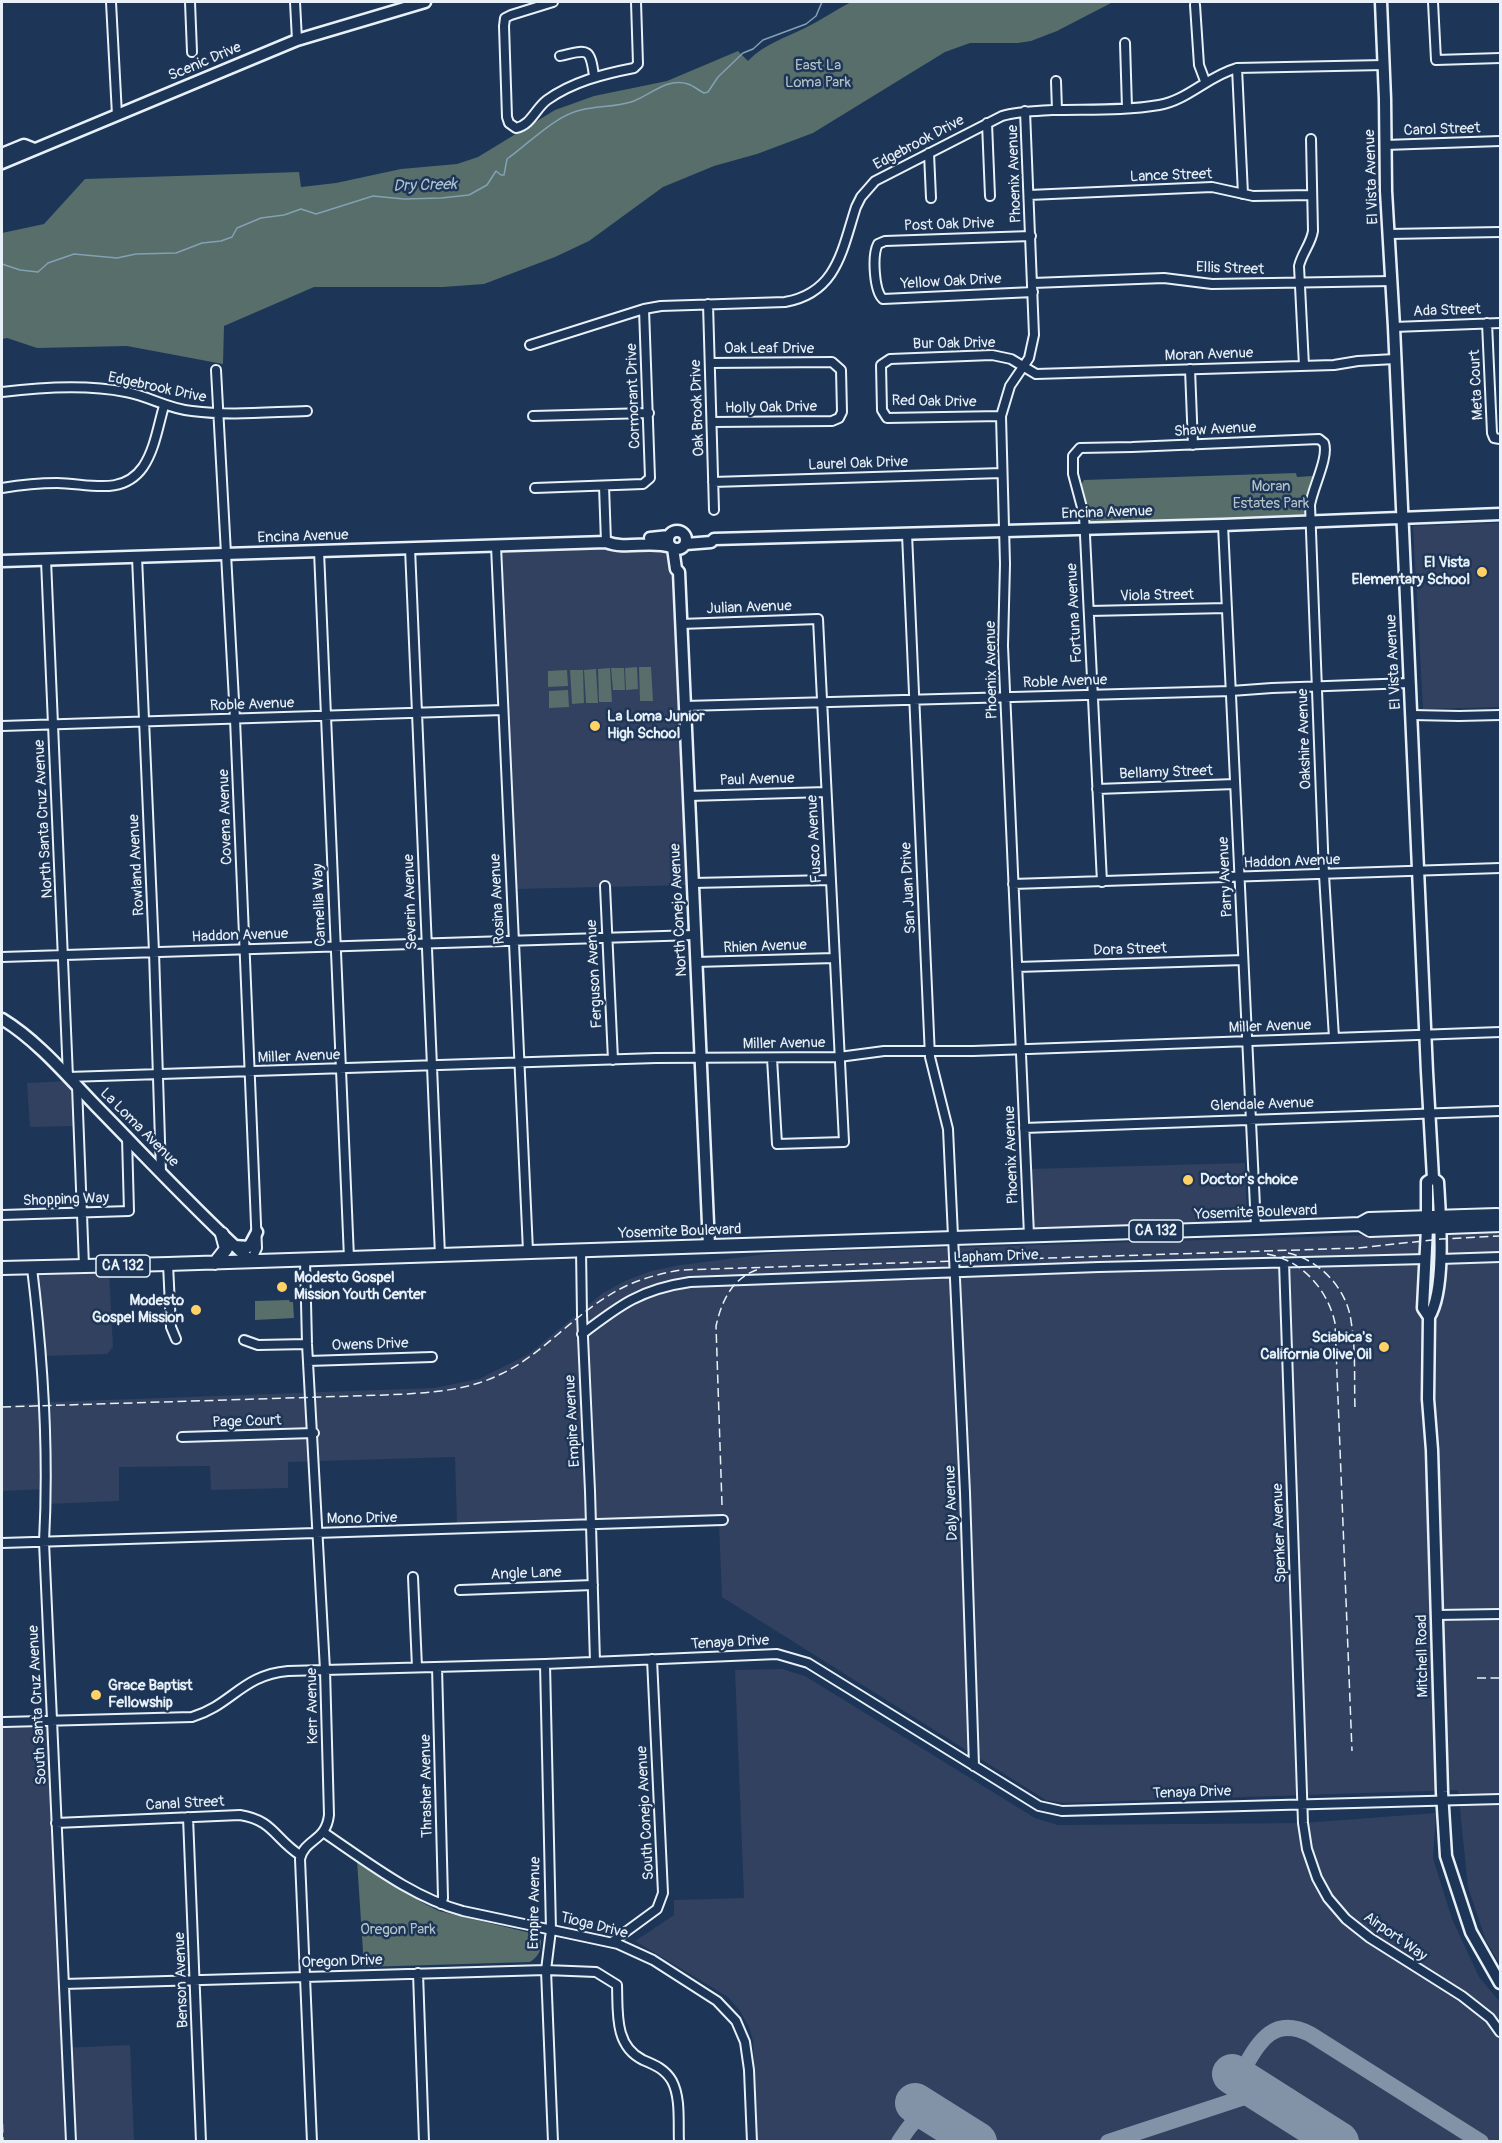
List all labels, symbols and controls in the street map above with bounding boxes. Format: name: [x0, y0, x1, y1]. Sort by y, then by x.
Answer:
street label: Scenic Drive: [166, 39, 244, 85]
park label: East La Loma Park: [785, 57, 851, 92]
street label: Edgebrook Drive: [871, 112, 967, 174]
street label: Carol Street: [1403, 120, 1481, 140]
street label: Phoenix Avenue: [1004, 124, 1026, 224]
street label: El Vista Avenue: [1361, 129, 1383, 225]
street label: Lance Street: [1129, 166, 1213, 186]
water label: Dry Creek: [393, 175, 457, 197]
street label: Post Oak Drive: [904, 214, 994, 236]
street label: Ellis Street: [1196, 259, 1264, 279]
street label: Yellow Oak Drive: [900, 270, 1002, 294]
street label: Ada Street: [1413, 301, 1481, 321]
street label: Bur Oak Drive: [913, 334, 995, 354]
street label: Oak Leaf Drive: [724, 340, 814, 358]
street label: Cormorant Drive: [623, 343, 645, 449]
street label: Moran Avenue: [1164, 344, 1254, 366]
street label: Meta Court: [1466, 349, 1488, 421]
street label: Oak Brook Drive: [687, 359, 709, 457]
street label: Edgebrook Drive: [106, 369, 208, 407]
street label: Red Oak Drive: [891, 392, 977, 412]
street label: Holly Oak Drive: [725, 398, 817, 418]
street label: Shaw Avenue: [1173, 419, 1257, 441]
street label: Laurel Oak Drive: [808, 453, 908, 475]
park label: Moran Estates Park: [1233, 478, 1309, 513]
street label: Encina Avenue: [1061, 502, 1153, 524]
street label: Encina Avenue: [257, 526, 349, 548]
place label: El Vista Elementary School: [1352, 554, 1470, 589]
street label: Fortuna Avenue: [1063, 563, 1087, 663]
marker: El Vista Elementary School: [1475, 565, 1489, 579]
street label: Viola Street: [1120, 586, 1194, 606]
street label: Julian Avenue: [706, 598, 792, 618]
street label: El Vista Avenue: [1383, 614, 1405, 710]
street label: Phoenix Avenue: [982, 621, 1002, 719]
street label: Roble Avenue: [1022, 672, 1108, 692]
street label: Oakshire Avenue: [1294, 688, 1316, 790]
street label: Roble Avenue: [209, 695, 295, 715]
place label: La Loma Junior High School: [607, 708, 705, 743]
marker: La Loma Junior High School: [588, 719, 602, 733]
street label: North Santa Cruz Avenue: [31, 739, 57, 899]
street label: Bellamy Street: [1119, 762, 1213, 784]
street label: Covena Avenue: [215, 769, 237, 865]
street label: Paul Avenue: [719, 770, 795, 790]
street label: Fusco Avenue: [804, 794, 826, 884]
street label: Rowland Avenue: [125, 814, 149, 916]
street label: Parry Avenue: [1215, 836, 1237, 918]
street label: San Juan Drive: [898, 842, 920, 934]
street label: North Conejo Avenue: [667, 843, 691, 977]
street label: Haddon Avenue: [1243, 851, 1341, 873]
street label: Rosina Avenue: [487, 853, 509, 945]
street label: Severin Avenue: [400, 854, 422, 950]
street label: Camellia Way: [310, 863, 330, 947]
street label: Ferguson Avenue: [583, 919, 607, 1029]
street label: Haddon Avenue: [191, 925, 289, 947]
street label: Rhien Avenue: [723, 937, 807, 957]
street label: Dora Street: [1093, 940, 1167, 960]
street label: Miller Avenue: [1228, 1017, 1312, 1037]
street label: Miller Avenue: [742, 1034, 826, 1054]
street label: Miller Avenue: [257, 1047, 341, 1067]
street label: La Loma Avenue: [96, 1085, 182, 1171]
street label: Glendale Avenue: [1210, 1094, 1314, 1116]
street label: Phoenix Avenue: [1001, 1105, 1023, 1205]
place label: Doctor's choice: [1200, 1171, 1298, 1189]
marker: Doctor's choice: [1181, 1173, 1195, 1187]
street label: Shopping Way: [23, 1190, 109, 1210]
street label: Yosemite Boulevard: [1194, 1202, 1318, 1224]
road number: CA 132: [1129, 1220, 1183, 1242]
street label: Yosemite Boulevard: [618, 1221, 742, 1243]
street label: Lapham Drive: [953, 1247, 1039, 1267]
road number: CA 132: [96, 1255, 150, 1277]
place label: Modesto Gospel Mission Youth Center: [294, 1269, 426, 1304]
marker: Modesto Gospel Mission Youth Center: [275, 1280, 289, 1294]
place label: Modesto Gospel Mission: [92, 1292, 184, 1327]
marker: Modesto Gospel Mission: [189, 1303, 203, 1317]
place label: Sciabica's California Olive Oil: [1260, 1329, 1372, 1364]
street label: Owens Drive: [331, 1335, 409, 1355]
marker: Sciabica's California Olive Oil: [1377, 1340, 1391, 1354]
street label: Empire Avenue: [562, 1374, 584, 1468]
street label: Page Court: [212, 1412, 282, 1432]
street label: Daly Avenue: [942, 1465, 962, 1541]
street label: Spenker Avenue: [1269, 1483, 1291, 1583]
street label: Mono Drive: [326, 1509, 398, 1529]
street label: Angle Lane: [490, 1564, 562, 1584]
street label: Mitchell Road: [1413, 1614, 1433, 1698]
street label: South Santa Cruz Avenue: [25, 1625, 51, 1785]
street label: Tenaya Drive: [690, 1632, 770, 1654]
street label: Kerr Avenue: [303, 1668, 323, 1744]
place label: Grace Baptist Fellowship: [108, 1677, 193, 1712]
marker: Grace Baptist Fellowship: [89, 1688, 103, 1702]
street label: Thrasher Avenue: [417, 1734, 437, 1838]
street label: South Conejo Avenue: [633, 1745, 659, 1881]
street label: Tenaya Drive: [1152, 1783, 1232, 1803]
street label: Canal Street: [145, 1793, 225, 1815]
street label: Empire Avenue: [525, 1857, 545, 1949]
street label: Airport Way: [1360, 1908, 1430, 1966]
street label: Tioga Drive: [558, 1909, 630, 1943]
park label: Oregon Park: [360, 1921, 436, 1939]
street label: Benson Avenue: [171, 1932, 193, 2028]
street label: Oregon Drive: [301, 1952, 383, 1972]

